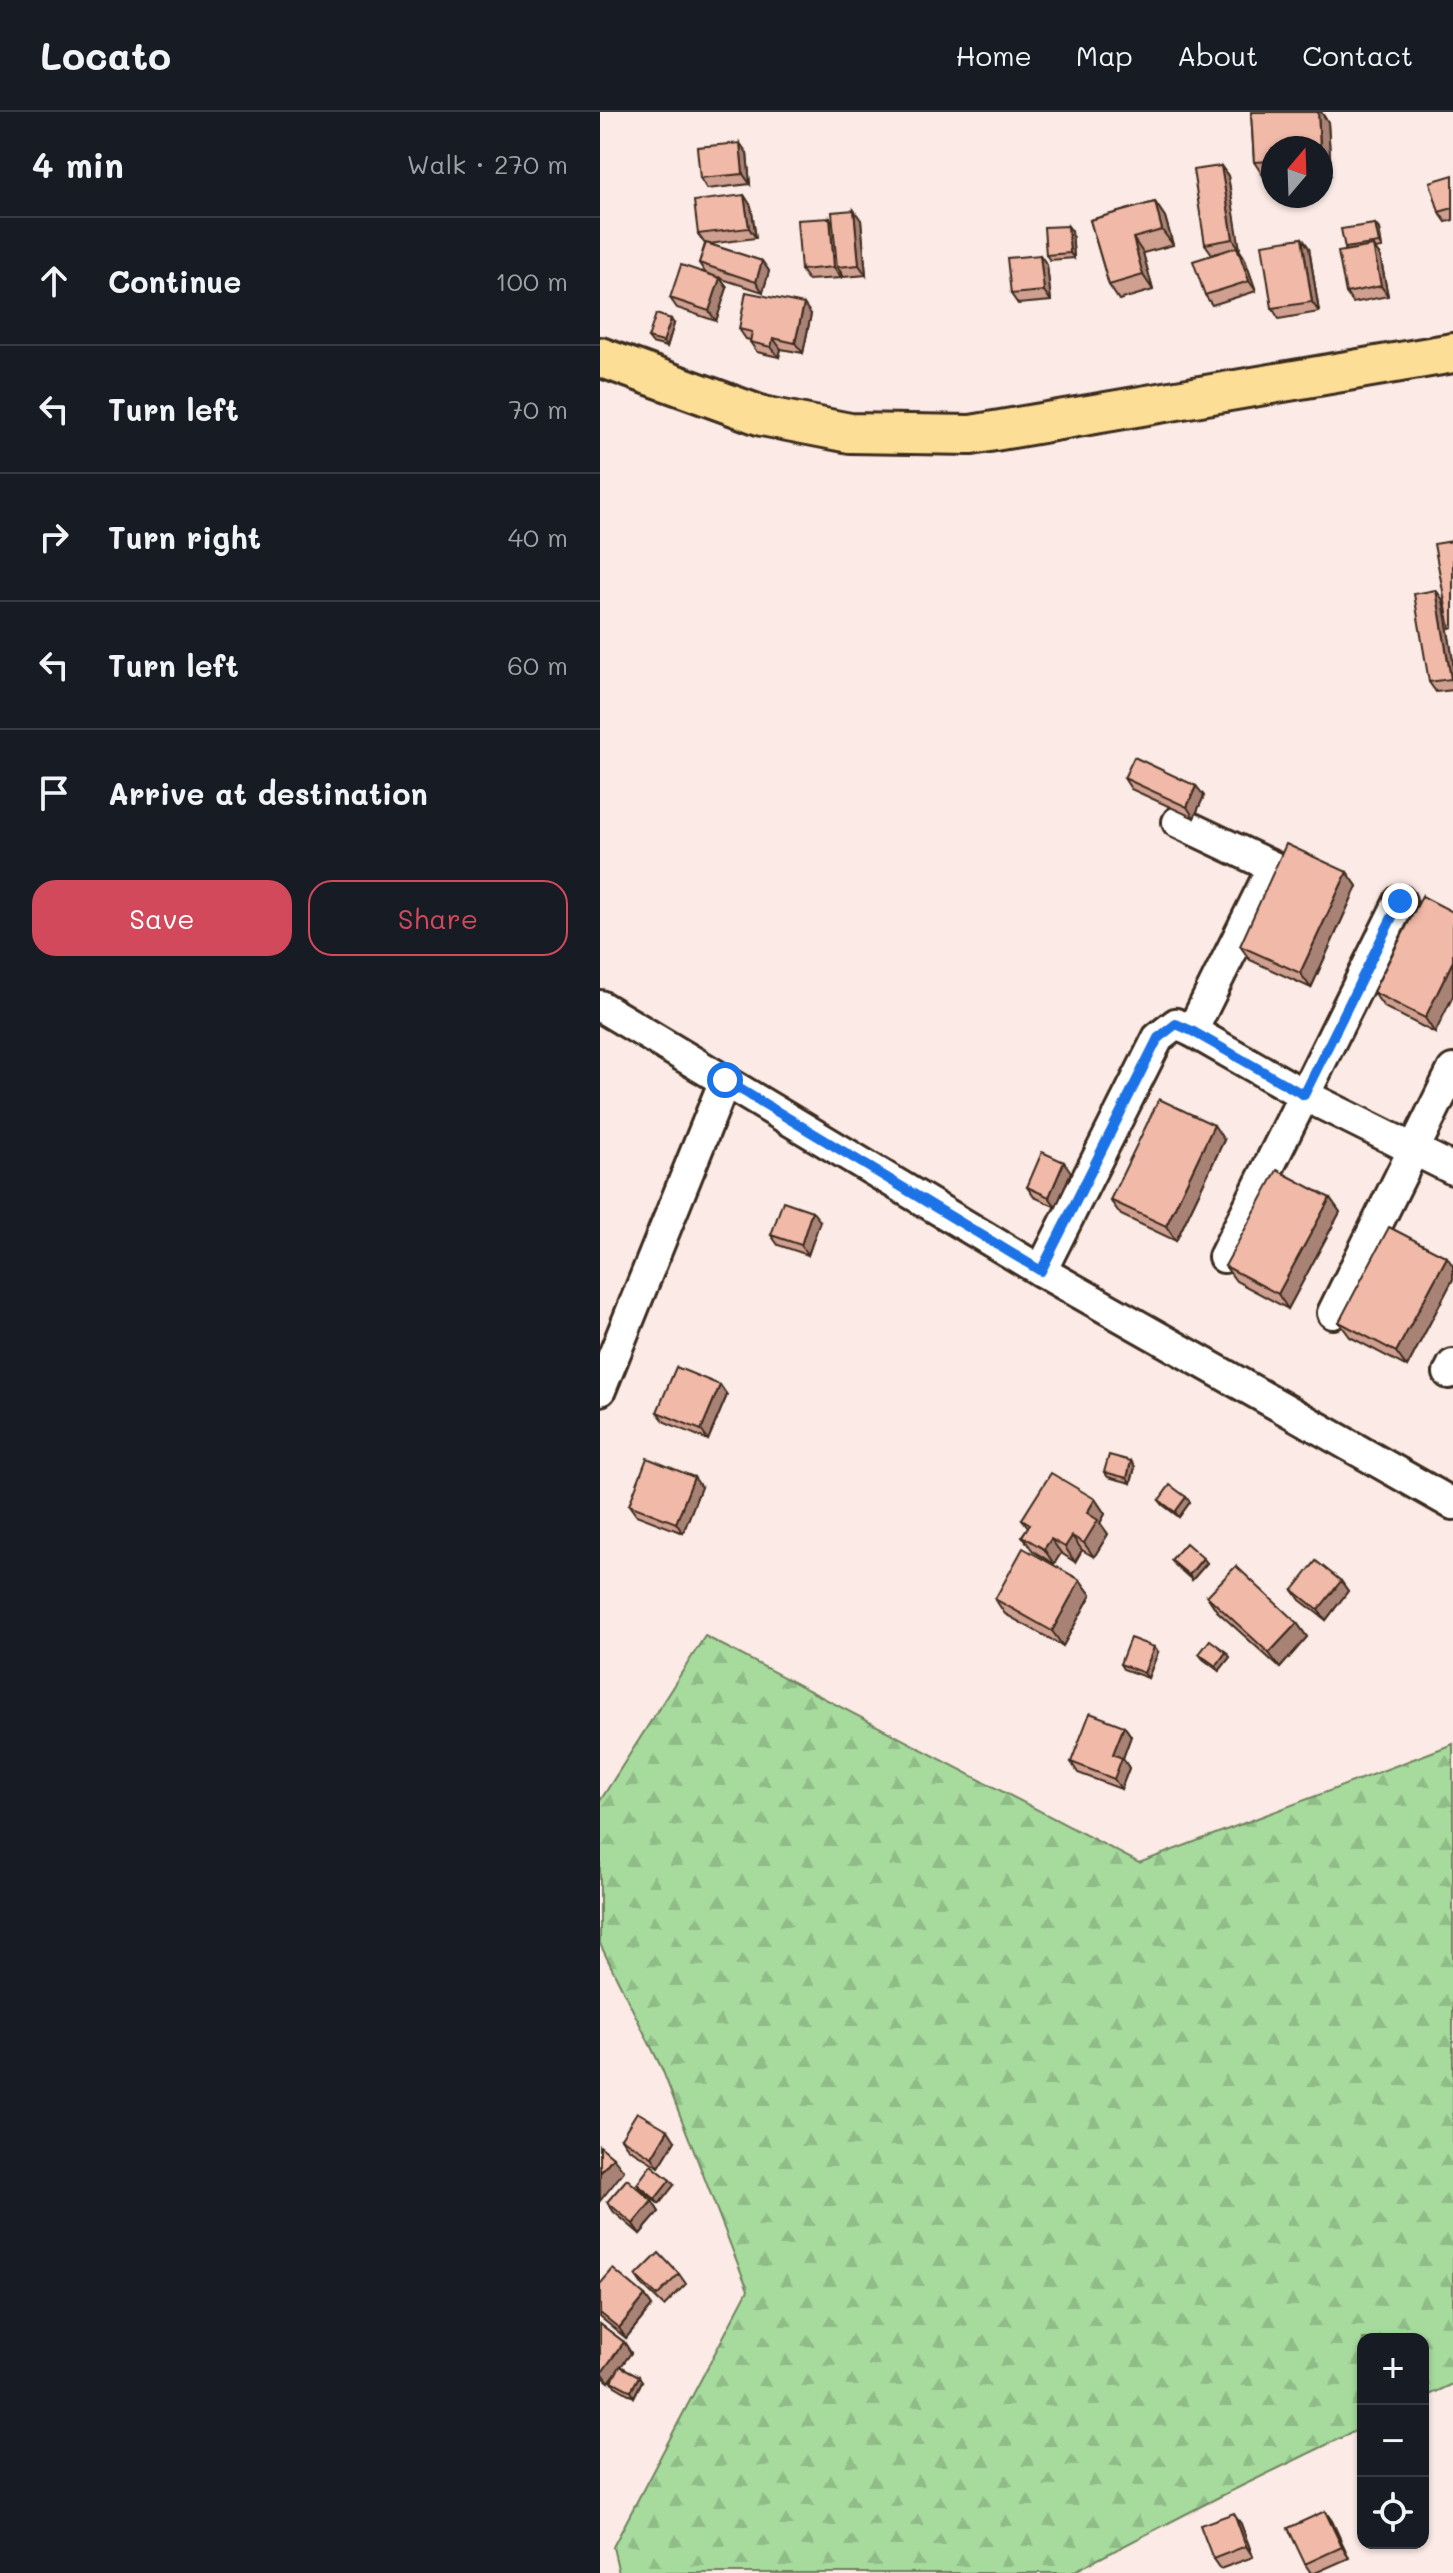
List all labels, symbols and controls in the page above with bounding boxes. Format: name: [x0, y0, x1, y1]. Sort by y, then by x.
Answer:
text: Locato: [40, 30, 171, 80]
text: Home: [956, 37, 1032, 73]
text: Map: [1076, 37, 1133, 73]
text: About: [1177, 37, 1258, 73]
text: Contact: [1302, 37, 1413, 73]
north arrow: [1261, 136, 1333, 208]
text: 4 min: [32, 142, 124, 187]
text: Walk · 270 m: [407, 147, 568, 181]
icon: ahead: [32, 259, 76, 303]
text: Continue: [108, 261, 241, 301]
text: 100 m: [495, 264, 568, 298]
icon: left: [32, 387, 76, 431]
text: Turn left: [108, 389, 239, 429]
text: 70 m: [508, 392, 568, 426]
icon: right: [32, 515, 76, 559]
text: Turn right: [108, 517, 261, 557]
text: 40 m: [508, 520, 568, 554]
icon: left: [32, 643, 76, 687]
text: Turn left: [108, 645, 239, 685]
text: 60 m: [507, 648, 568, 682]
icon: arrive: [32, 771, 76, 815]
text: Arrive at destination: [108, 773, 428, 813]
button: Save: [32, 880, 292, 956]
button: Share: [308, 880, 568, 956]
route end: [1382, 883, 1418, 919]
route start: [707, 1062, 743, 1098]
map controls: [1357, 2333, 1429, 2549]
button: +: [1357, 2333, 1429, 2405]
button: −: [1357, 2405, 1429, 2477]
button: locate: [1357, 2477, 1429, 2549]

